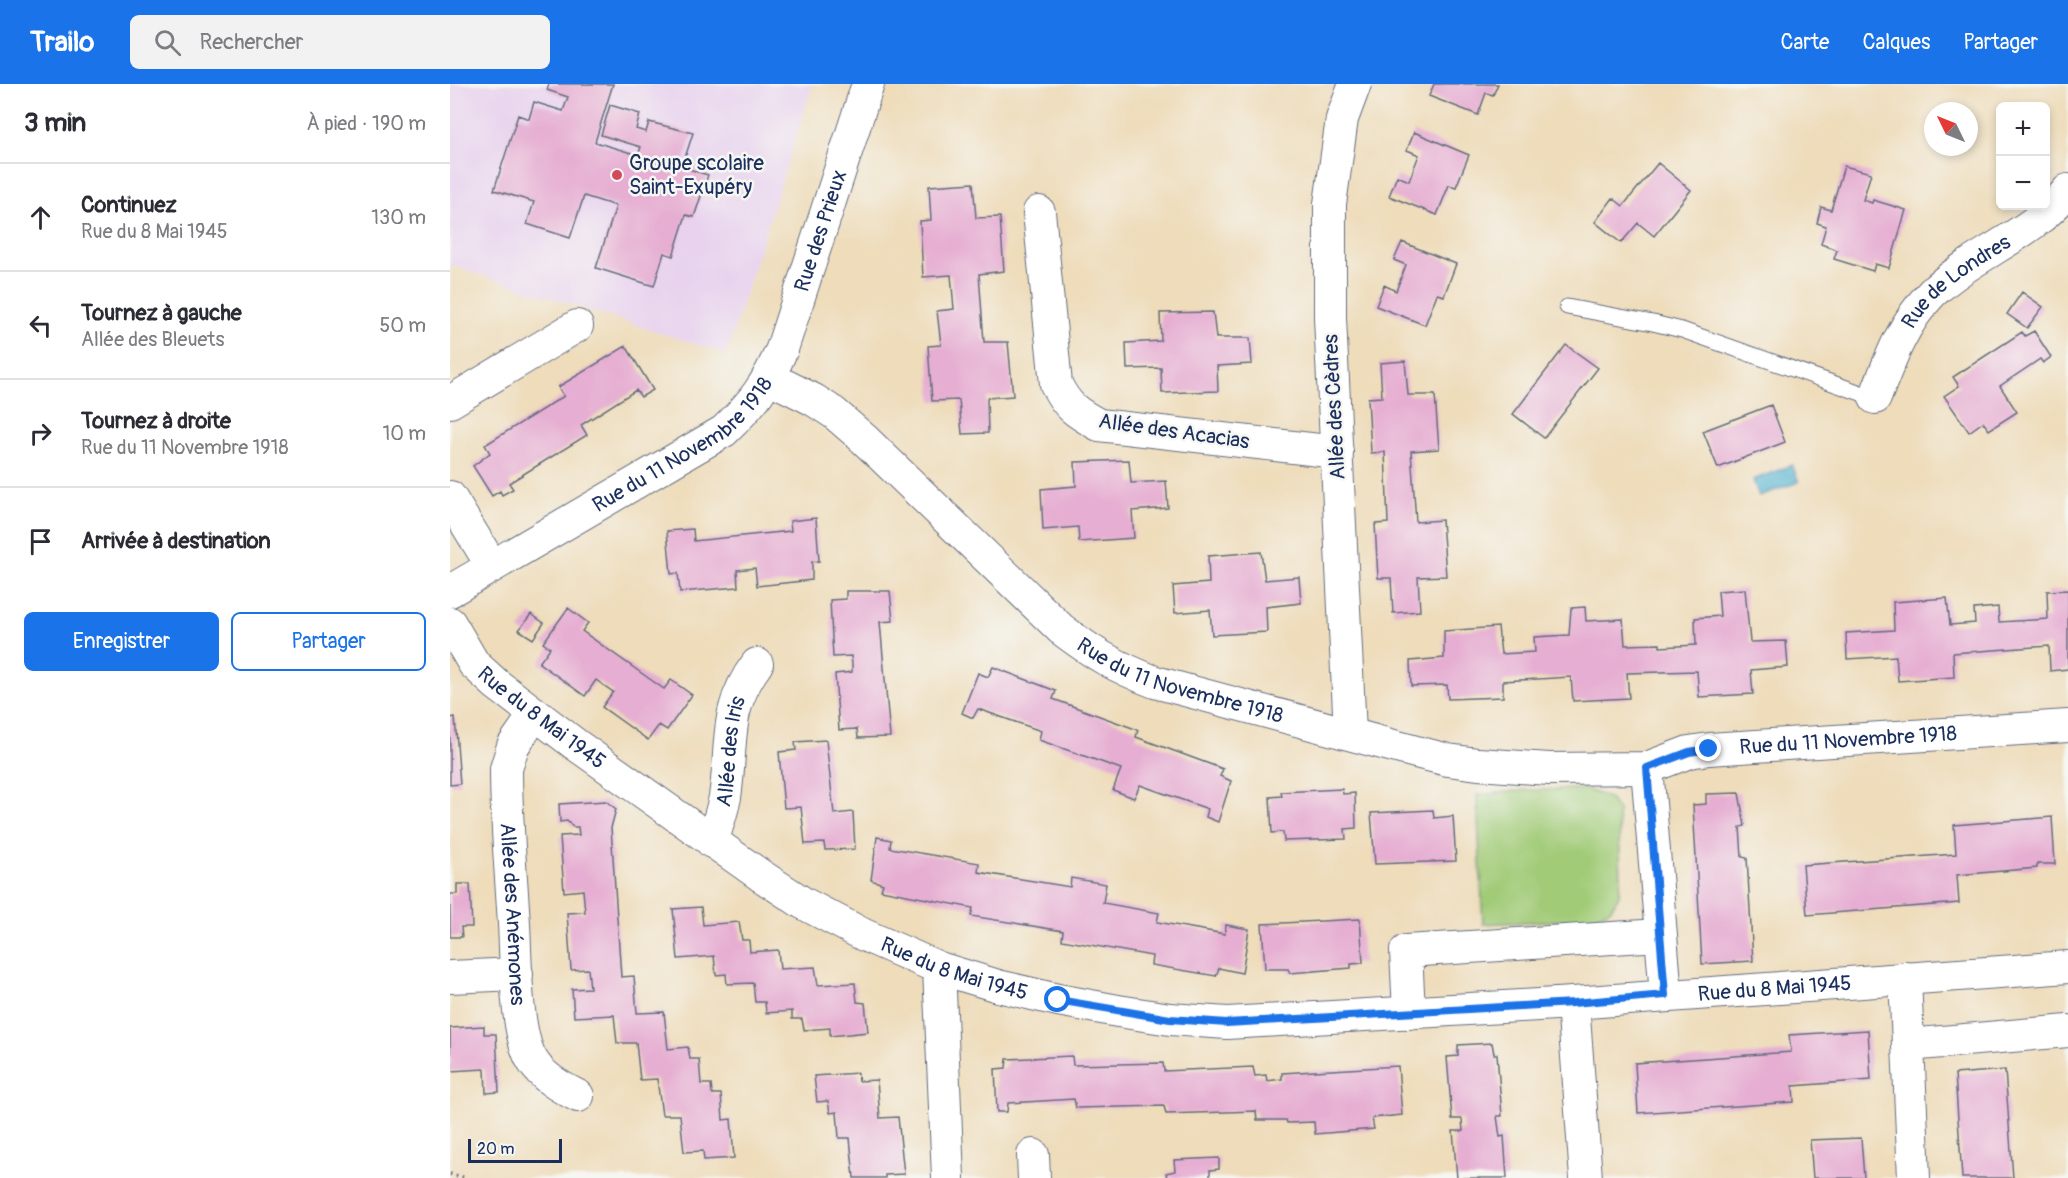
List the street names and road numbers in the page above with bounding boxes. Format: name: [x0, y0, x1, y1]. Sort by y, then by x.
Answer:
street label: Rue des Prieux: [789, 167, 853, 295]
street label: Rue de Londres: [1896, 229, 2016, 334]
street label: Allée des Cèdres: [1317, 333, 1352, 480]
street label: Rue du 11 Novembre 1918: [588, 372, 779, 519]
street label: Allée des Acacias: [1097, 408, 1252, 456]
street label: Rue du 11 Novembre 1918: [1071, 632, 1286, 730]
street label: Rue du 8 Mai 1945: [472, 661, 611, 775]
street label: Allée des Iris: [710, 692, 752, 809]
street label: Rue du 11 Novembre 1918: [1738, 720, 1958, 761]
street label: Allée des Anémones: [494, 822, 531, 1007]
street label: Rue du 8 Mai 1945: [876, 931, 1030, 1006]
street label: Rue du 8 Mai 1945: [1697, 970, 1852, 1008]

